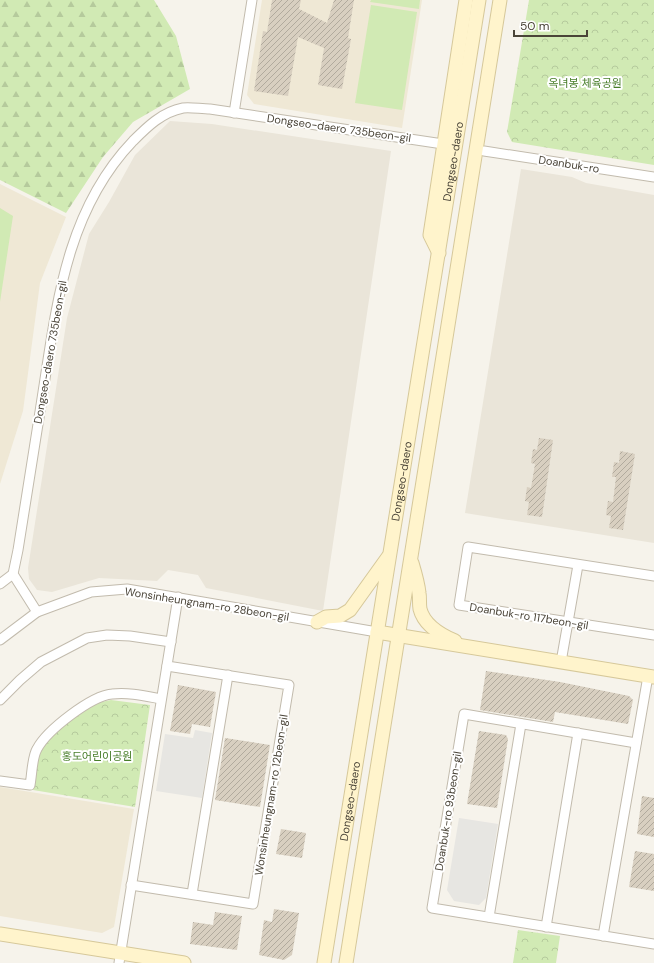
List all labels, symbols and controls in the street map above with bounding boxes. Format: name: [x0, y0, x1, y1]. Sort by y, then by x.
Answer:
scale bar: [514, 12, 587, 38]
text: 50 m: [520, 18, 549, 34]
park label: 옥녀봉 체육공원: [548, 76, 622, 90]
street label: Dongseo-daero 735beon-gil: [266, 111, 412, 145]
street label: Dongseo-daero: [440, 121, 466, 202]
street label: Doanbuk-ro: [538, 152, 600, 176]
street label: Dongseo-daero 735beon-gil: [31, 279, 69, 425]
street label: Dongseo-daero: [388, 440, 415, 522]
street label: Wonsinheungnam-ro 28beon-gil: [124, 584, 290, 624]
street label: Doanbuk-ro 117beon-gil: [469, 600, 589, 632]
street label: Wonsinheungnam-ro 12beon-gil: [251, 713, 291, 877]
park label: 홍도어린이공원: [62, 749, 132, 763]
street label: Doanbuk-ro 93beon-gil: [432, 750, 464, 872]
street label: Dongseo-daero: [337, 760, 363, 842]

